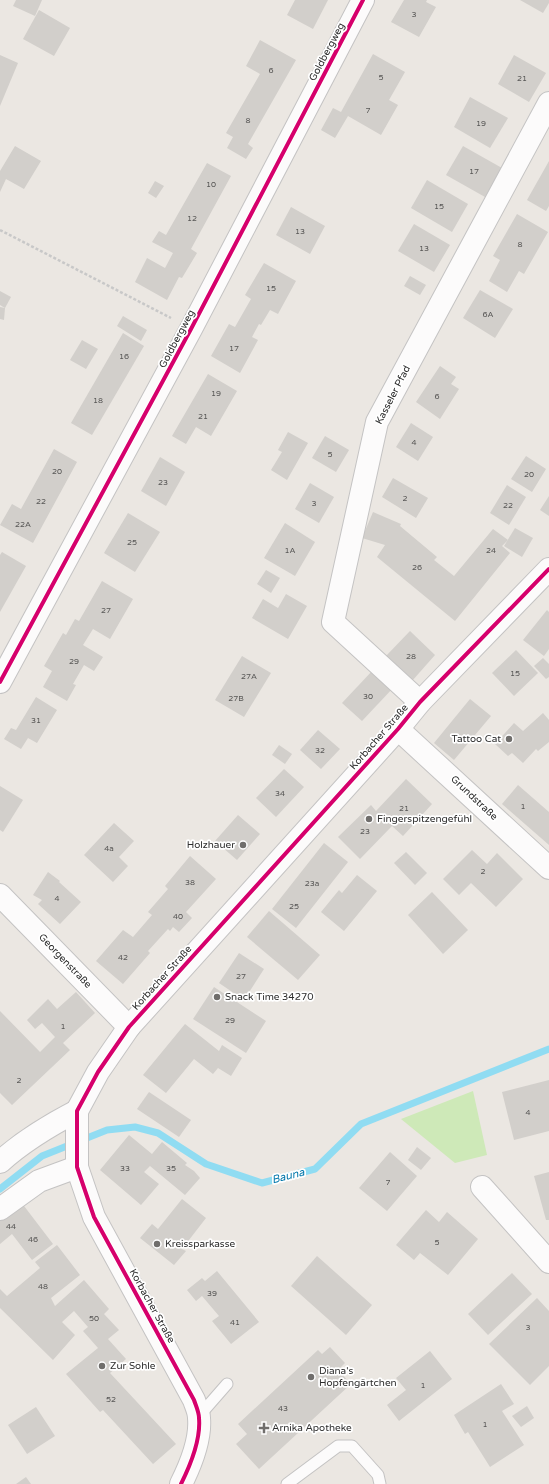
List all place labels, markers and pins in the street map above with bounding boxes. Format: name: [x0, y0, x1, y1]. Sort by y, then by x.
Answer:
place label: Tattoo Cat: [452, 733, 501, 745]
marker: Tattoo Cat: [504, 734, 514, 744]
place label: Fingerspitzengefühl: [377, 813, 472, 825]
marker: Fingerspitzengefühl: [364, 814, 374, 824]
place label: Holzhauer: [187, 839, 235, 851]
marker: Holzhauer: [238, 840, 248, 850]
place label: Snack Time 34270: [225, 991, 314, 1003]
marker: Snack Time 34270: [212, 992, 222, 1002]
place label: Kreissparkasse: [165, 1238, 235, 1250]
marker: Kreissparkasse: [152, 1239, 162, 1249]
place label: Zur Sohle: [110, 1360, 156, 1372]
marker: Zur Sohle: [97, 1361, 107, 1371]
place label: Diana's Hopfengärtchen: [319, 1365, 397, 1389]
marker: Diana's Hopfengärtchen: [306, 1372, 316, 1382]
place label: Arnika Apotheke: [272, 1422, 352, 1434]
marker: Arnika Apotheke: [259, 1423, 269, 1433]

